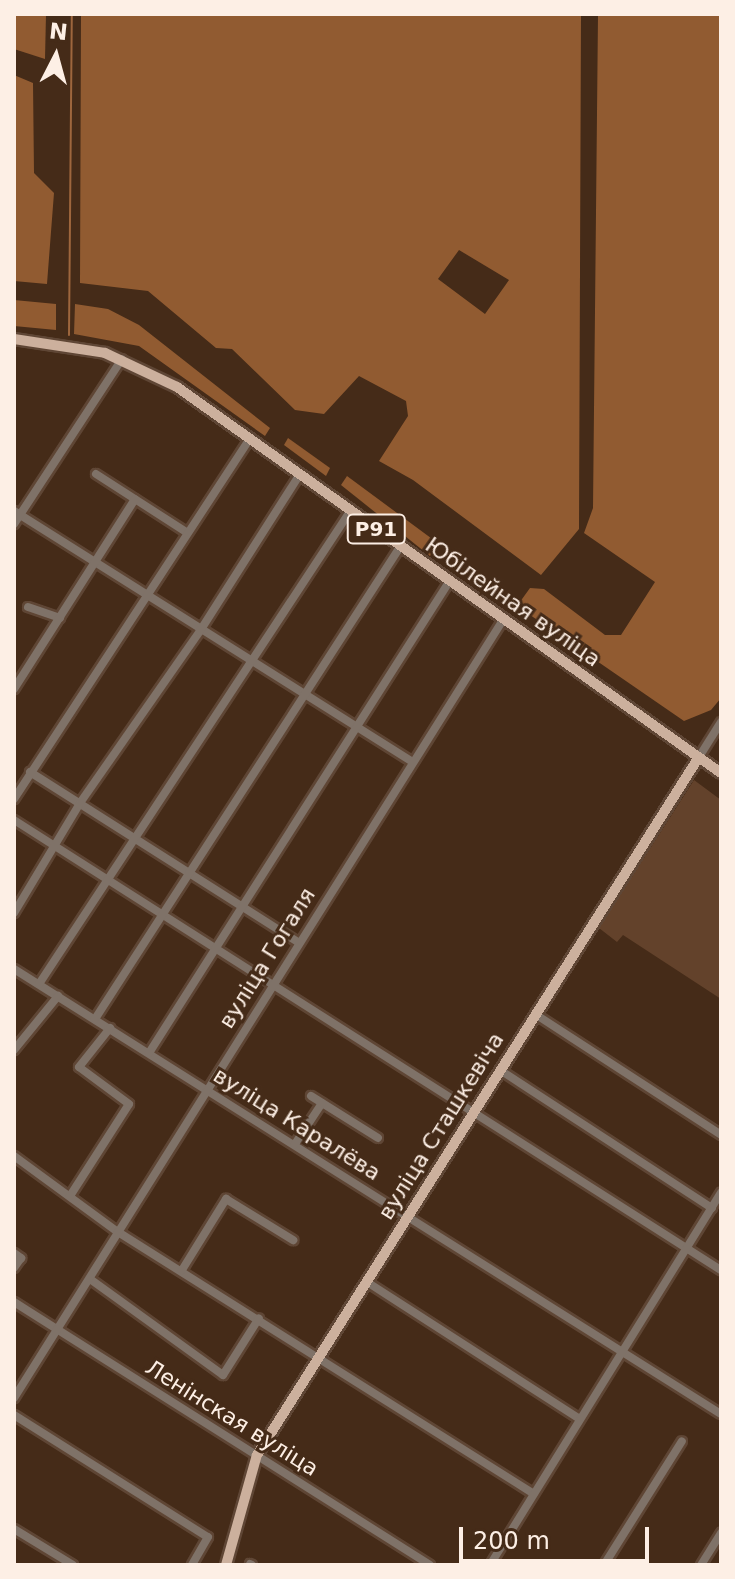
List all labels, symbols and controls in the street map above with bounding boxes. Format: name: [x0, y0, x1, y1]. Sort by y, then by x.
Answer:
north arrow: [16, 16, 96, 96]
text: N: [48, 18, 69, 45]
road number: Р91: [346, 513, 406, 545]
street label: Юбілейная вуліца: [420, 532, 606, 672]
street label: вуліца Гогаля: [213, 883, 321, 1033]
street label: вуліца Сташкевіча: [373, 1028, 509, 1224]
street label: вуліца Каралёва: [209, 1062, 385, 1186]
street label: Ленінская вуліца: [141, 1354, 323, 1482]
scale bar: [463, 1511, 653, 1561]
text: 200 m: [473, 1527, 550, 1555]

